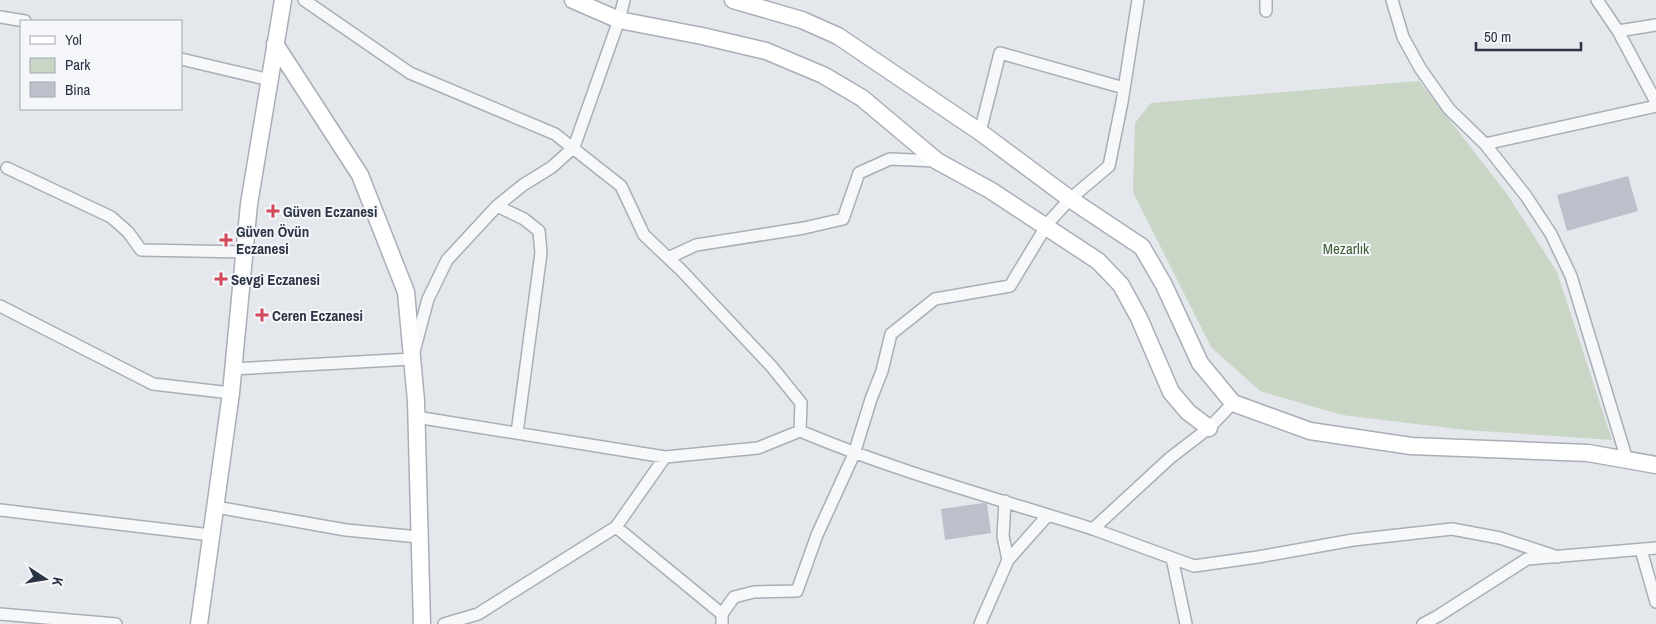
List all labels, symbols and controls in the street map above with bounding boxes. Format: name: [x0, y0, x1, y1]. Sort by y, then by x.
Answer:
legend: [20, 20, 182, 110]
scale bar: [1476, 20, 1581, 52]
text: 50 m: [1484, 26, 1511, 47]
text: Yol: [65, 29, 82, 50]
text: Park: [65, 54, 91, 75]
text: Bina: [65, 79, 90, 100]
place label: Güven Eczanesi: [283, 201, 377, 222]
marker: Güven Eczanesi: [267, 205, 279, 217]
place label: Güven Övün Eczanesi: [236, 221, 309, 259]
marker: Güven Övün Eczanesi: [220, 234, 232, 246]
park label: Mezarlık: [1323, 238, 1370, 259]
place label: Sevgi Eczanesi: [231, 269, 320, 290]
marker: Sevgi Eczanesi: [215, 273, 227, 285]
place label: Ceren Eczanesi: [272, 305, 363, 326]
marker: Ceren Eczanesi: [256, 309, 268, 321]
north arrow: [20, 554, 70, 604]
text: K: [48, 576, 67, 588]

